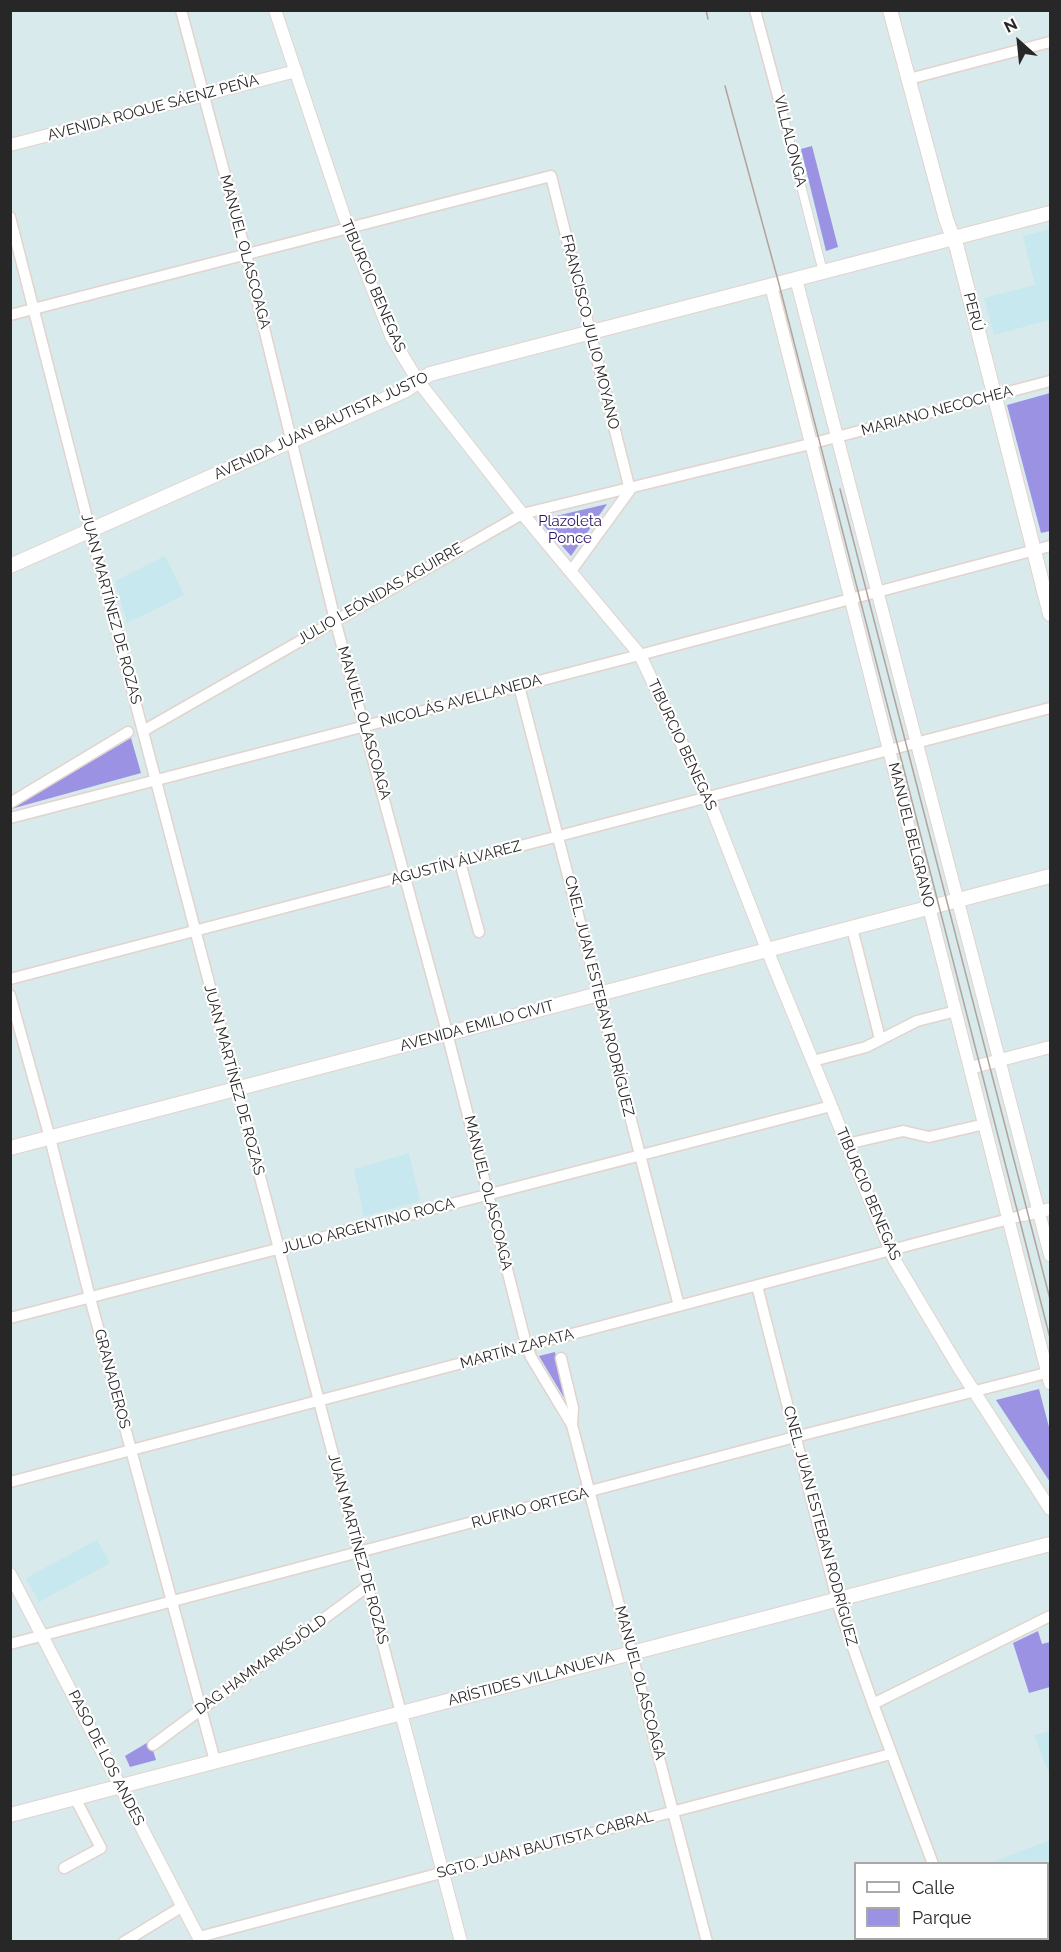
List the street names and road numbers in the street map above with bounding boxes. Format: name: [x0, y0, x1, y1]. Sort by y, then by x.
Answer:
street label: AVENIDA ROQUE SÁENZ PEÑA: [45, 71, 261, 145]
street label: VILLALONGA: [770, 93, 810, 189]
street label: MANUEL OLASCOAGA: [216, 173, 274, 331]
street label: TIBURCIO BENEGAS: [337, 217, 409, 355]
street label: FRANCISCO JULIO MOYANO: [557, 233, 623, 431]
street label: PERÚ: [959, 291, 987, 333]
street label: AVENIDA JUAN BAUTISTA JUSTO: [211, 368, 431, 484]
street label: MARIANO NECOCHEA: [859, 382, 1015, 440]
street label: JUAN MARTÍNEZ DE ROZAS: [77, 512, 145, 706]
street label: JULIO LEÓNIDAS AGUIRRE: [294, 539, 466, 649]
street label: MANUEL OLASCOAGA: [333, 644, 395, 802]
street label: NICOLÁS AVELLANEDA: [379, 671, 543, 731]
street label: TIBURCIO BENEGAS: [644, 677, 720, 813]
street label: MANUEL BELGRANO: [884, 761, 938, 909]
street label: AGUSTÍN ÁLVAREZ: [389, 837, 523, 889]
street label: CNEL. JUAN ESTEBAN RODRÍGUEZ: [560, 874, 638, 1118]
street label: JUAN MARTÍNEZ DE ROZAS: [200, 983, 268, 1177]
street label: AVENIDA EMILIO CIVIT: [398, 997, 556, 1055]
street label: MANUEL OLASCOAGA: [460, 1114, 516, 1272]
street label: TIBURCIO BENEGAS: [832, 1125, 904, 1263]
street label: JULIO ARGENTINO ROCA: [280, 1194, 456, 1258]
street label: MARTÍN ZAPATA: [458, 1325, 576, 1373]
street label: GRANADEROS: [90, 1327, 134, 1431]
street label: CNEL. JUAN ESTEBAN RODRÍGUEZ: [779, 1404, 861, 1648]
street label: JUAN MARTÍNEZ DE ROZAS: [324, 1452, 392, 1646]
street label: RUFINO ORTEGA: [470, 1484, 590, 1532]
street label: MANUEL OLASCOAGA: [611, 1604, 669, 1762]
street label: DAG HAMMARKSJÖLD: [191, 1611, 331, 1719]
street label: ARÍSTIDES VILLANUEVA: [446, 1648, 616, 1710]
street label: PASO DE LOS ANDES: [64, 1687, 148, 1829]
street label: SGTO. JUAN BAUTISTA CABRAL: [435, 1807, 655, 1883]

